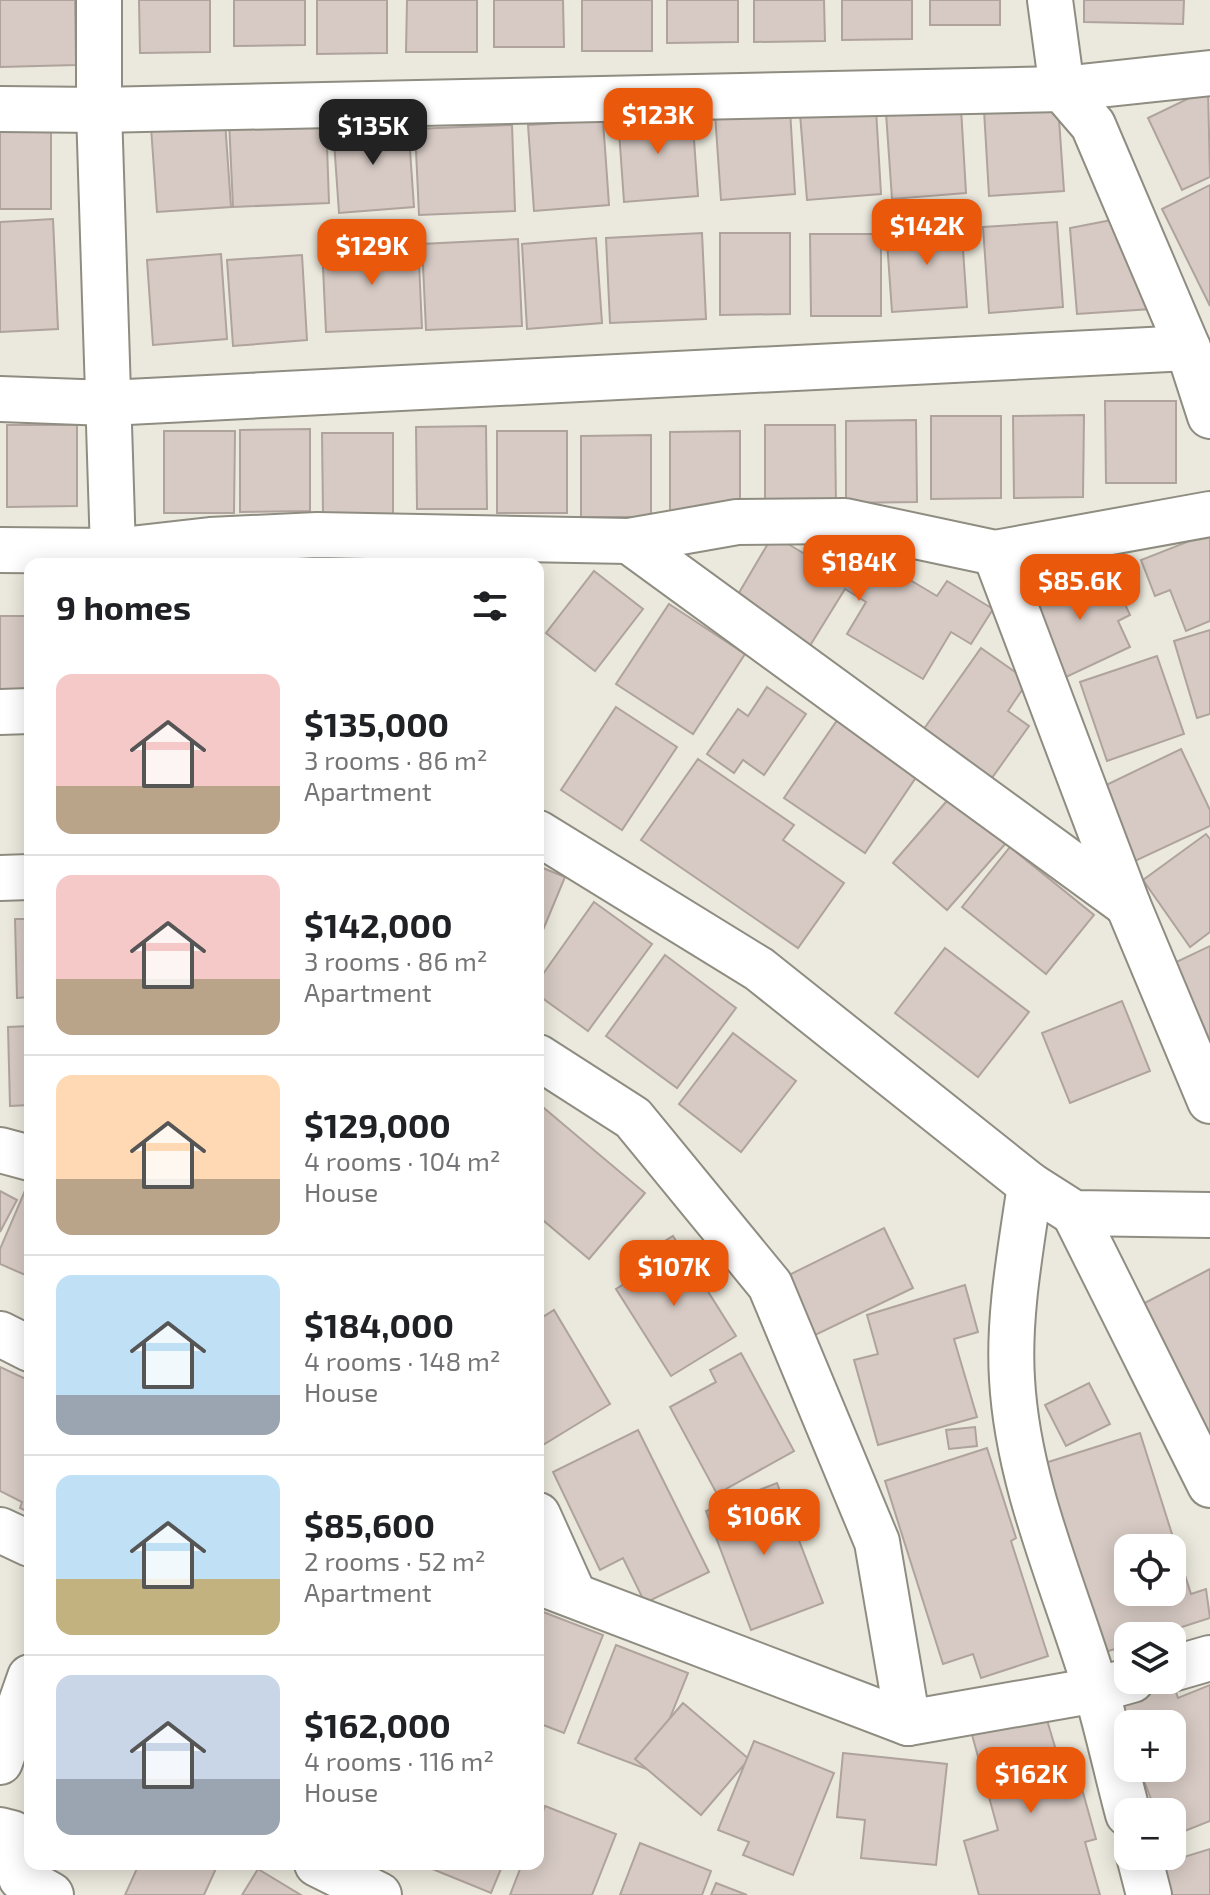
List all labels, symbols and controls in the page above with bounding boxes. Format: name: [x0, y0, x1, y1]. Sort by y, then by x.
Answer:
pin: $123K: [602, 88, 714, 156]
text: $123K: [622, 98, 694, 129]
pin: $135K: [317, 99, 429, 167]
text: $135K: [337, 109, 409, 140]
pin: $142K: [871, 199, 983, 267]
text: $142K: [890, 209, 964, 240]
pin: $129K: [316, 219, 428, 287]
text: $129K: [335, 229, 409, 260]
pin: $184K: [803, 535, 915, 603]
text: $184K: [821, 545, 897, 576]
pin: $85.6K: [1015, 554, 1145, 622]
text: $85.6K: [1038, 564, 1122, 595]
icon: filters: [468, 584, 512, 628]
text: 9 homes: [56, 586, 191, 627]
text: $135,000: [304, 703, 449, 744]
icon: home: [120, 706, 216, 802]
text: 3 rooms · 86 m²: [304, 744, 488, 775]
text: Apartment: [304, 775, 432, 806]
text: $142,000: [304, 904, 452, 945]
icon: home: [120, 907, 216, 1003]
text: 3 rooms · 86 m²: [304, 945, 488, 976]
text: Apartment: [304, 976, 432, 1007]
text: $129,000: [304, 1104, 451, 1145]
icon: home: [120, 1107, 216, 1203]
text: 4 rooms · 104 m²: [304, 1145, 500, 1176]
text: House: [304, 1176, 378, 1207]
pin: $107K: [618, 1240, 730, 1308]
text: $107K: [638, 1250, 710, 1281]
text: $184,000: [304, 1304, 454, 1345]
icon: home: [120, 1307, 216, 1403]
text: 4 rooms · 148 m²: [304, 1345, 501, 1376]
text: House: [304, 1376, 378, 1407]
pin: $106K: [708, 1489, 820, 1557]
text: $106K: [727, 1499, 801, 1530]
text: $85,600: [304, 1504, 435, 1545]
icon: home: [120, 1507, 216, 1603]
map controls: [1114, 1534, 1186, 1870]
button: locate: [1114, 1534, 1186, 1606]
text: 2 rooms · 52 m²: [304, 1545, 486, 1576]
text: Apartment: [304, 1576, 432, 1607]
button: layers: [1114, 1622, 1186, 1694]
text: $162,000: [304, 1704, 451, 1745]
icon: home: [120, 1707, 216, 1803]
button: +: [1114, 1710, 1186, 1782]
text: 4 rooms · 116 m²: [304, 1745, 494, 1776]
pin: $162K: [975, 1747, 1087, 1815]
text: $162K: [994, 1757, 1068, 1788]
text: House: [304, 1776, 378, 1807]
button: −: [1114, 1798, 1186, 1870]

